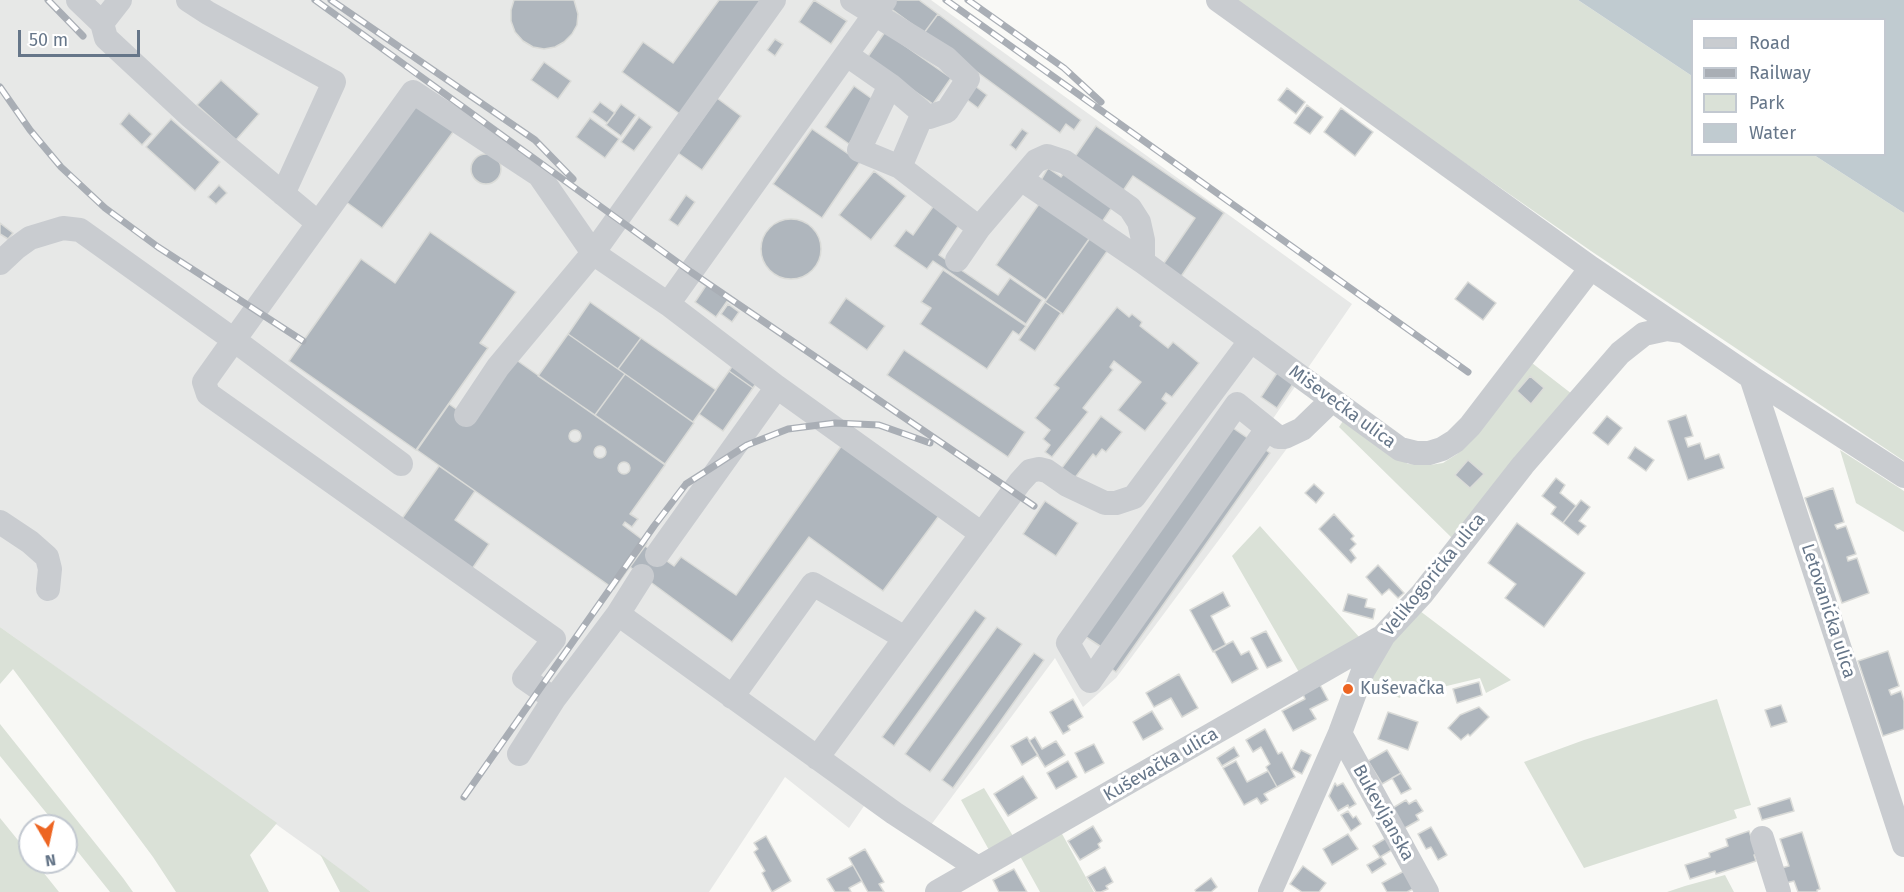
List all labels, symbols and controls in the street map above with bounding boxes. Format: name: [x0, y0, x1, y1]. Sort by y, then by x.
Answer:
scale bar: [21, 18, 142, 56]
legend: [1691, 18, 1886, 156]
text: 50 m: [29, 29, 68, 51]
text: Road: [1749, 32, 1791, 54]
text: Railway: [1749, 62, 1811, 84]
text: Park: [1749, 92, 1784, 114]
text: Water: [1749, 122, 1796, 144]
street label: Miševečka ulica: [1284, 361, 1400, 453]
street label: Velikogorička ulica: [1378, 509, 1490, 641]
street label: Letovanićka ulica: [1796, 541, 1860, 681]
place label: Kuševačka: [1360, 678, 1445, 700]
marker: Kuševačka: [1341, 682, 1355, 696]
street label: Kuševačka ulica: [1100, 724, 1222, 806]
street label: Bukevljanska: [1348, 761, 1418, 865]
north arrow: [18, 814, 78, 874]
text: N: [44, 850, 57, 871]

